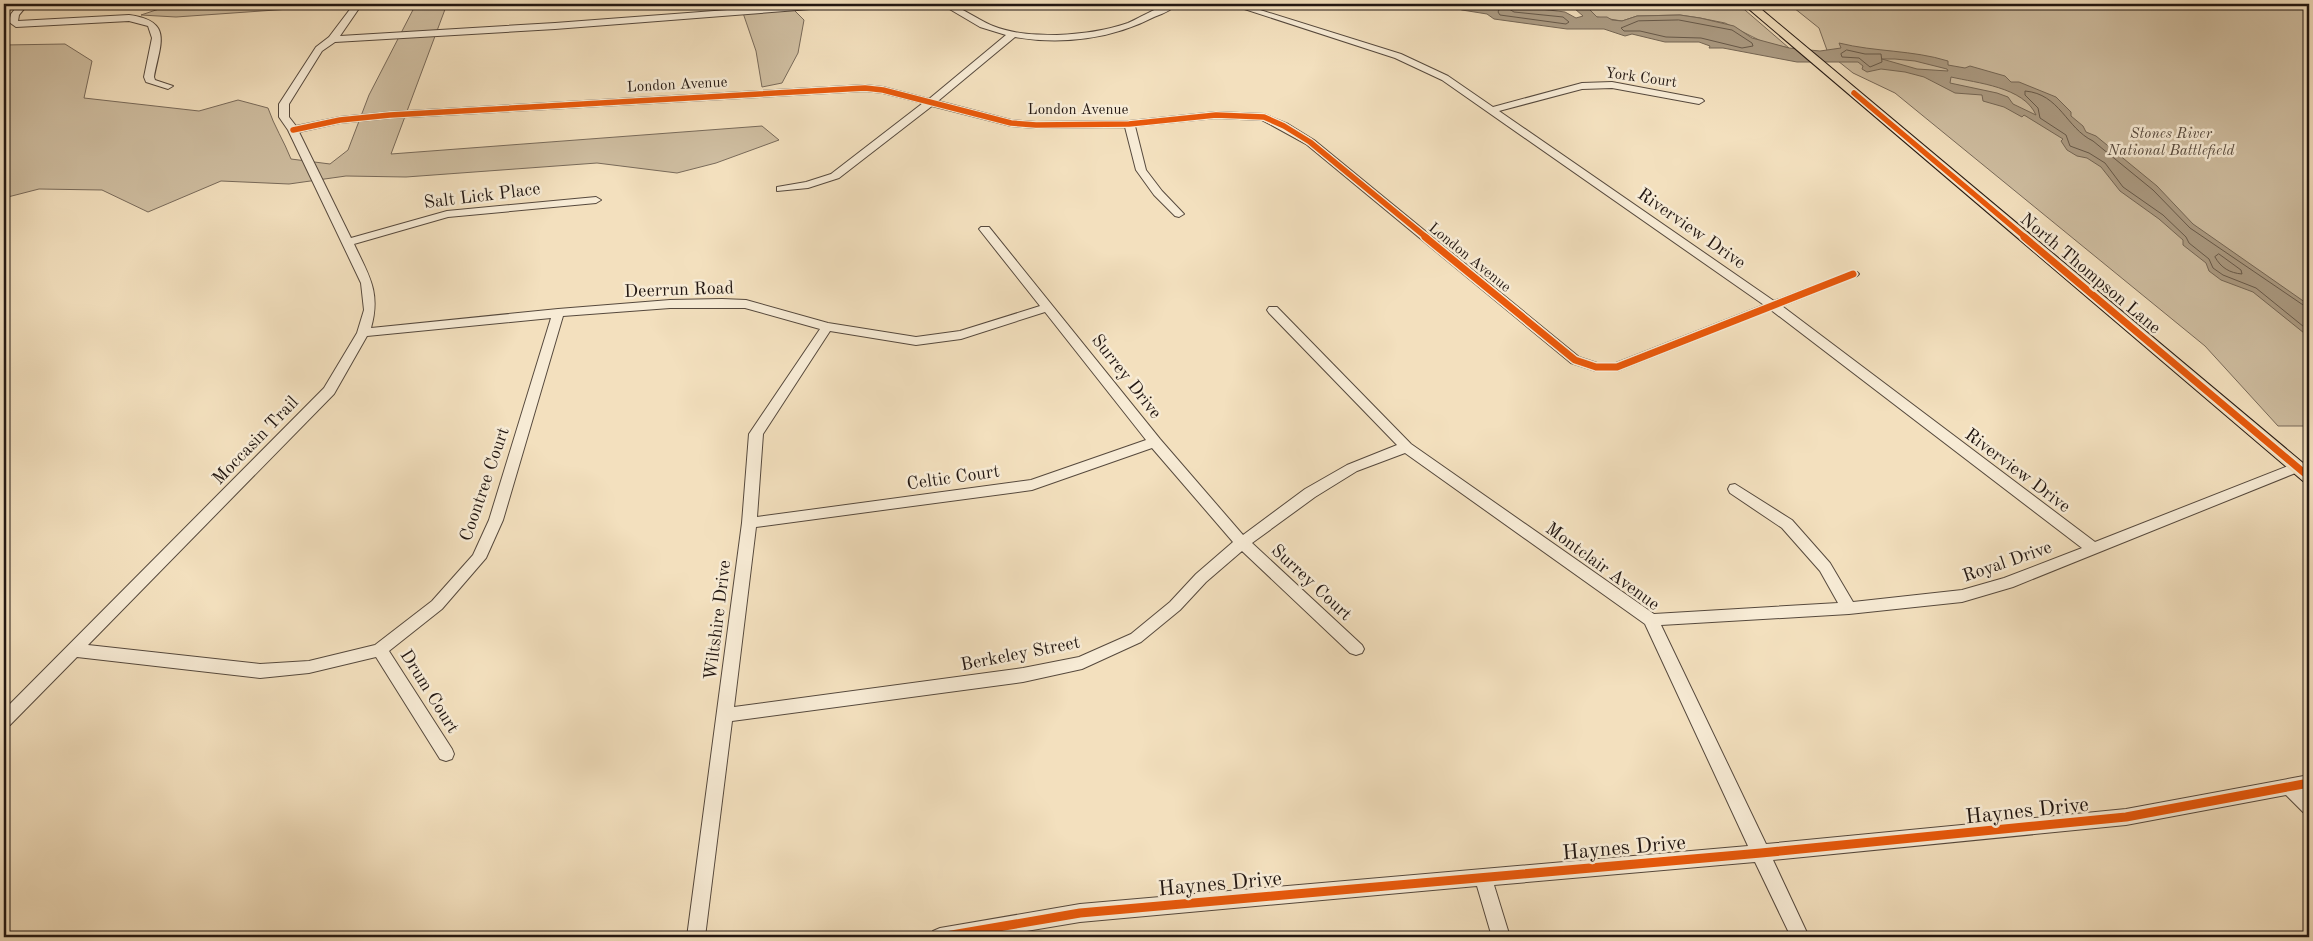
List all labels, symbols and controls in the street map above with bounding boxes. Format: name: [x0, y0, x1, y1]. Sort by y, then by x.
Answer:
street label: York Court: [1604, 66, 1678, 91]
street label: London Avenue: [626, 75, 728, 96]
street label: London Avenue: [1028, 103, 1128, 118]
park label: Stones River National Battlefield: [2107, 127, 2236, 159]
street label: Salt Lick Place: [423, 180, 542, 212]
street label: Riverview Drive: [1634, 185, 1749, 273]
street label: North Thompson Lane: [2017, 210, 2164, 338]
street label: London Avenue: [1425, 221, 1513, 296]
street label: Deerrun Road: [624, 279, 734, 301]
street label: Surrey Drive: [1088, 331, 1165, 422]
street label: Moccasin Trail: [209, 393, 302, 488]
street label: Coontree Court: [457, 425, 513, 544]
street label: Riverview Drive: [1961, 425, 2074, 516]
street label: Celtic Court: [906, 463, 1001, 493]
street label: Montclair Avenue: [1542, 520, 1663, 614]
street label: Royal Drive: [1961, 538, 2054, 586]
street label: Surrey Court: [1268, 541, 1355, 624]
street label: Wiltshire Drive: [702, 559, 734, 681]
street label: Berkeley Street: [959, 634, 1081, 674]
street label: Drum Court: [396, 647, 462, 736]
street label: Haynes Drive: [1964, 795, 2090, 828]
street label: Haynes Drive: [1561, 833, 1687, 864]
street label: Haynes Drive: [1157, 869, 1283, 900]

